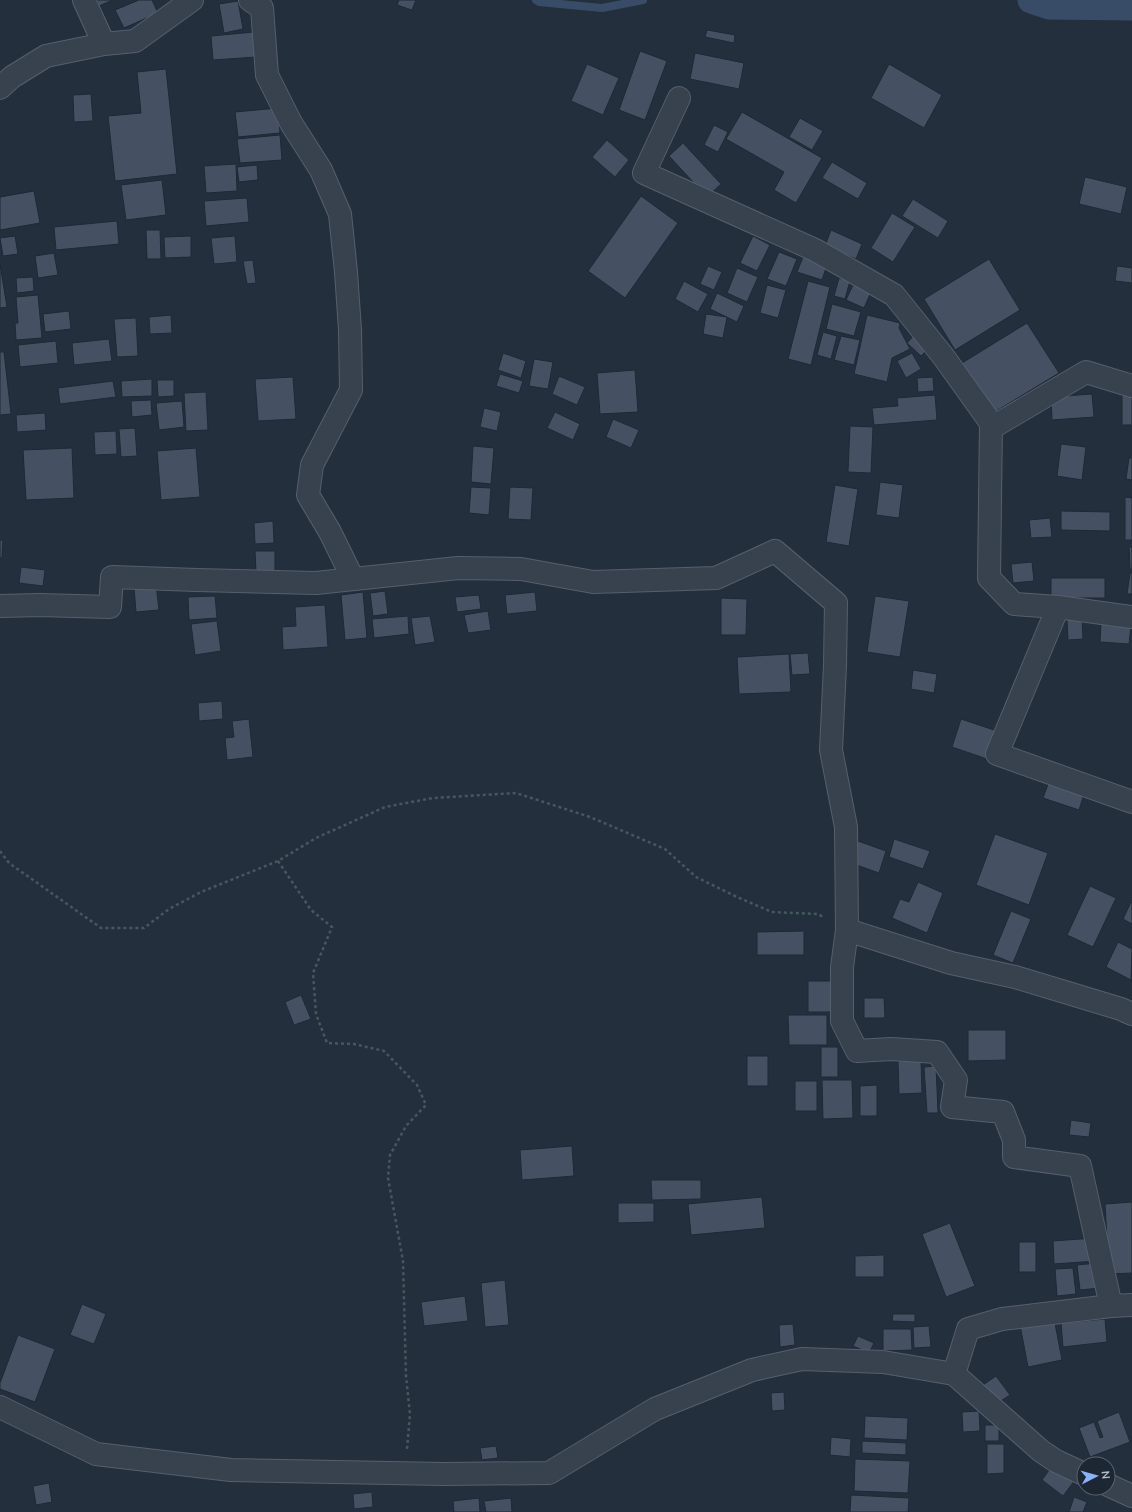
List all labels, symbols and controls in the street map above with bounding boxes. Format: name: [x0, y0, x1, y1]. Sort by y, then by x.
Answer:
north arrow: [1076, 1456, 1116, 1496]
text: N: [1098, 1470, 1113, 1480]

